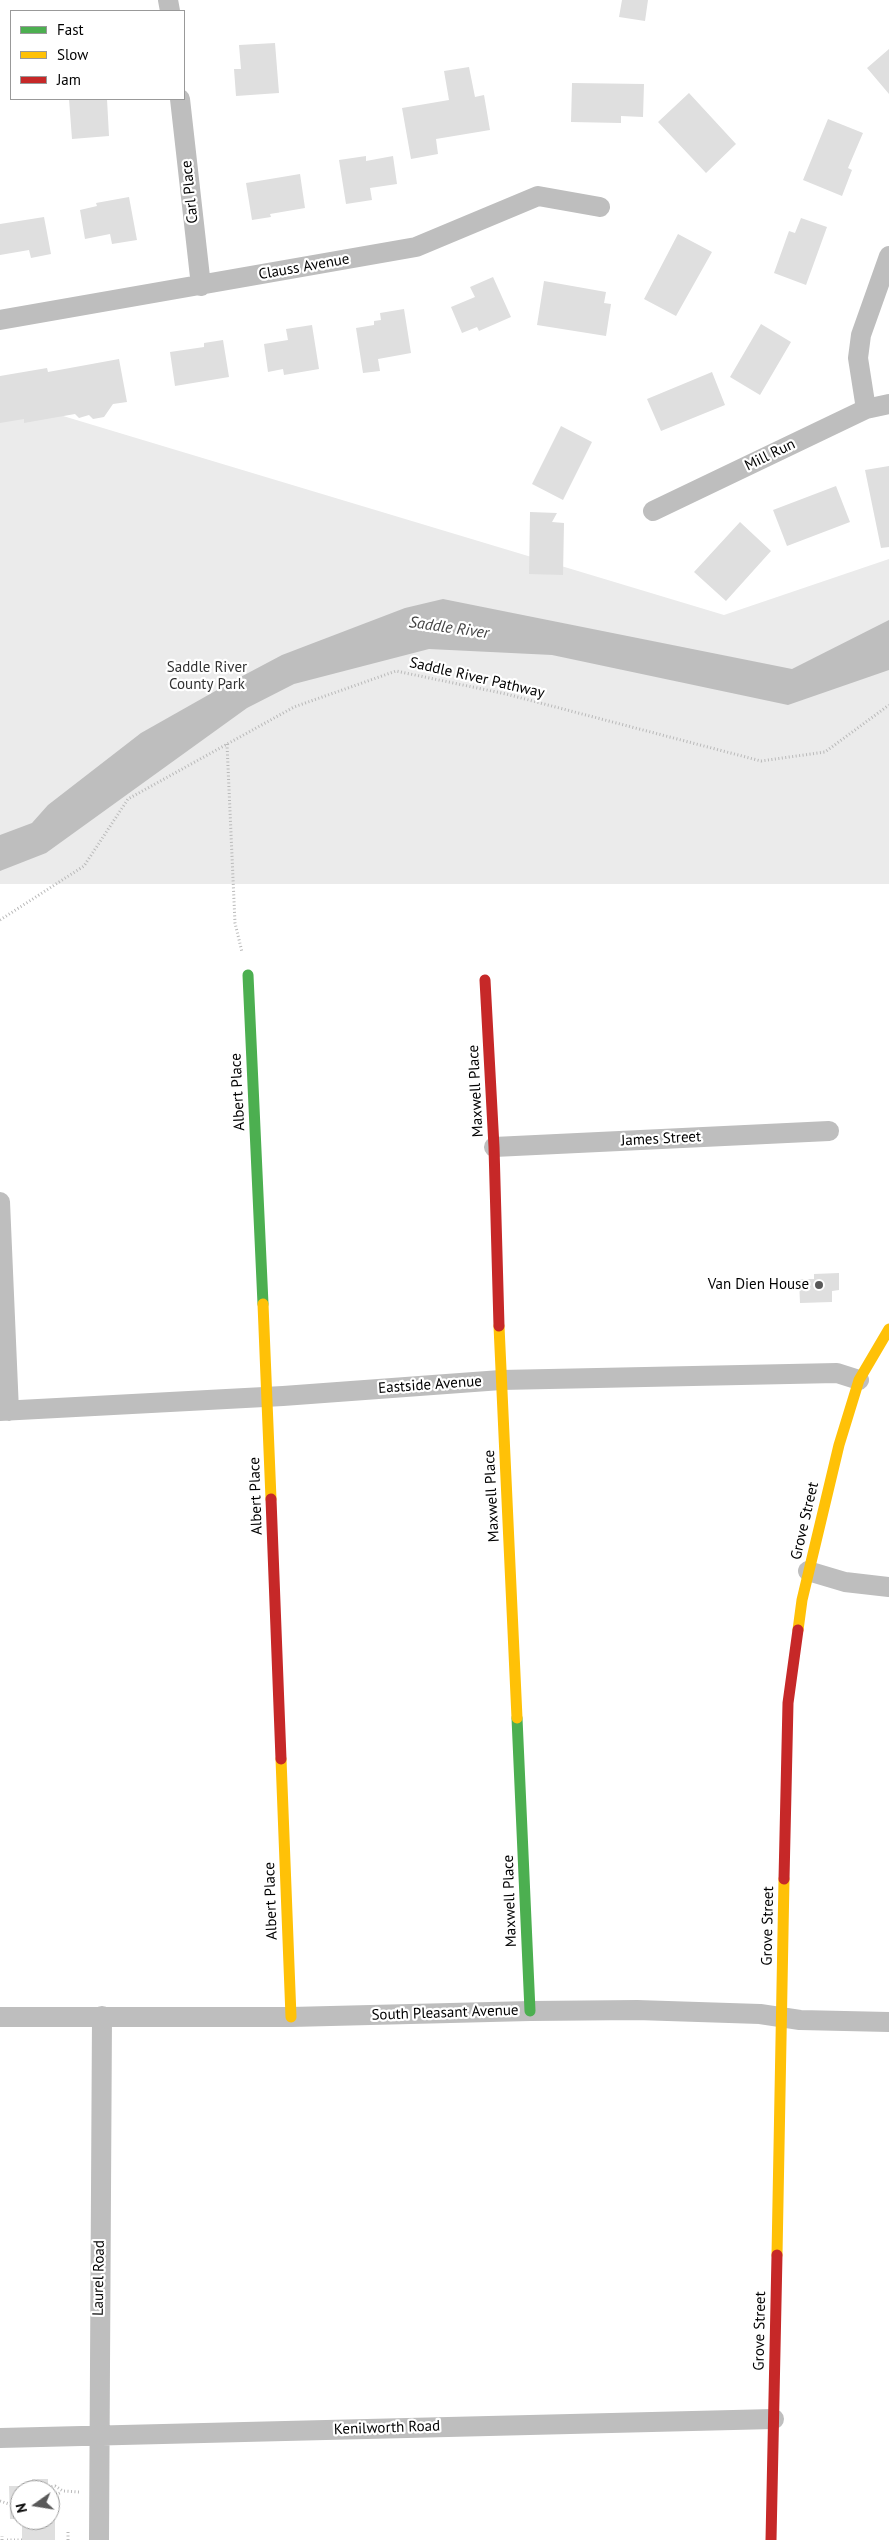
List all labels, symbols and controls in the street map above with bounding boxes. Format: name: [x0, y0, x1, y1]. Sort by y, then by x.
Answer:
legend: [10, 10, 185, 100]
text: Fast: [57, 20, 84, 39]
text: Slow: [57, 45, 88, 64]
text: Jam: [57, 70, 81, 89]
street label: Carl Place: [178, 159, 202, 225]
street label: Clauss Avenue: [257, 250, 351, 284]
street label: Mill Run: [742, 435, 798, 475]
water label: Saddle River: [408, 613, 490, 643]
street label: Saddle River Pathway: [408, 654, 546, 702]
park label: Saddle River County Park: [167, 659, 247, 694]
street label: Maxwell Place: [465, 1044, 487, 1138]
street label: Albert Place: [227, 1053, 249, 1131]
street label: James Street: [620, 1128, 702, 1150]
place label: Van Dien House: [708, 1276, 809, 1294]
marker: Van Dien House: [813, 1279, 825, 1291]
street label: Eastside Avenue: [378, 1372, 482, 1398]
street label: Maxwell Place: [481, 1449, 503, 1543]
street label: Albert Place: [246, 1457, 266, 1535]
street label: Grove Street: [787, 1480, 823, 1562]
street label: Maxwell Place: [499, 1854, 521, 1948]
street label: Albert Place: [261, 1862, 281, 1940]
street label: Grove Street: [758, 1886, 778, 1966]
street label: South Pleasant Avenue: [371, 2001, 519, 2025]
street label: Laurel Road: [89, 2240, 109, 2316]
street label: Grove Street: [750, 2291, 770, 2371]
street label: Kenilworth Road: [334, 2417, 440, 2439]
north arrow: [10, 2480, 60, 2530]
text: N: [12, 2502, 31, 2515]

